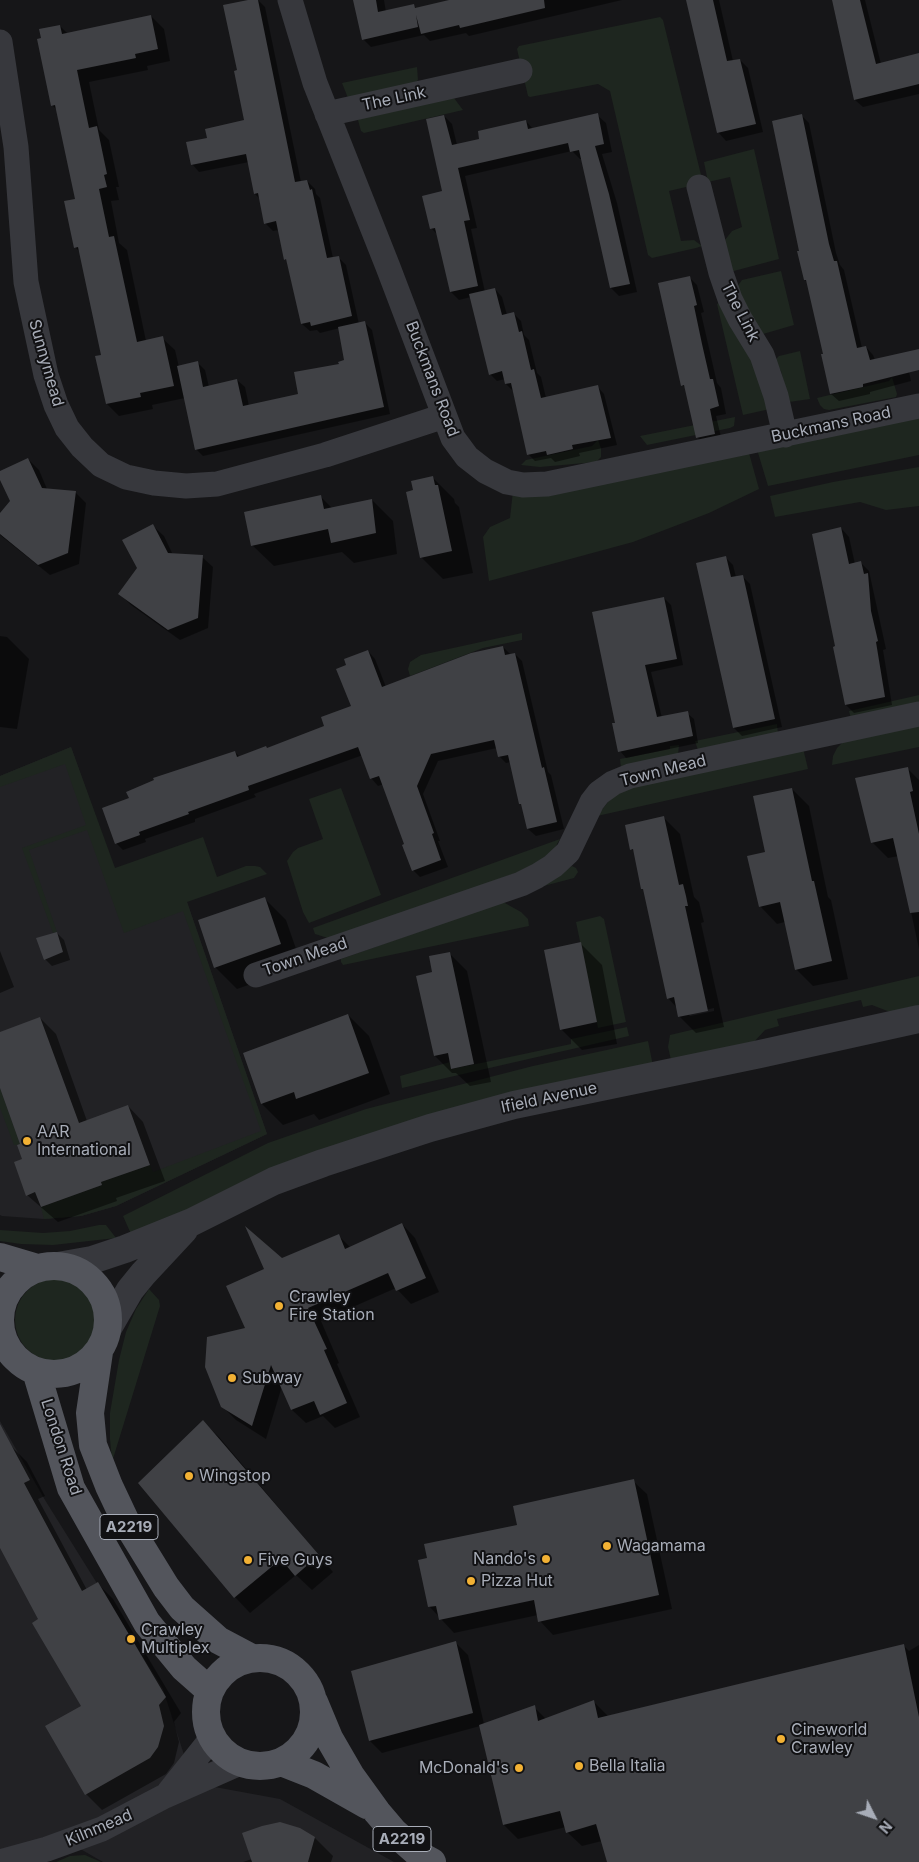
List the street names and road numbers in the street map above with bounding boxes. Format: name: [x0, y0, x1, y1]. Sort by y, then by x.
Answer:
street label: The Link: [360, 83, 428, 115]
street label: The Link: [717, 279, 763, 345]
street label: Sunnymead: [24, 317, 68, 409]
street label: Buckmans Road: [401, 319, 463, 439]
street label: Buckmans Road: [769, 403, 893, 447]
street label: Town Mead: [618, 751, 708, 791]
street label: Town Mead: [260, 934, 350, 980]
street label: Ifield Avenue: [499, 1078, 599, 1118]
street label: London Road: [36, 1396, 86, 1498]
road number: A2219: [100, 1514, 158, 1540]
street label: Kilnmead: [63, 1805, 135, 1851]
road number: A2219: [373, 1826, 431, 1852]

